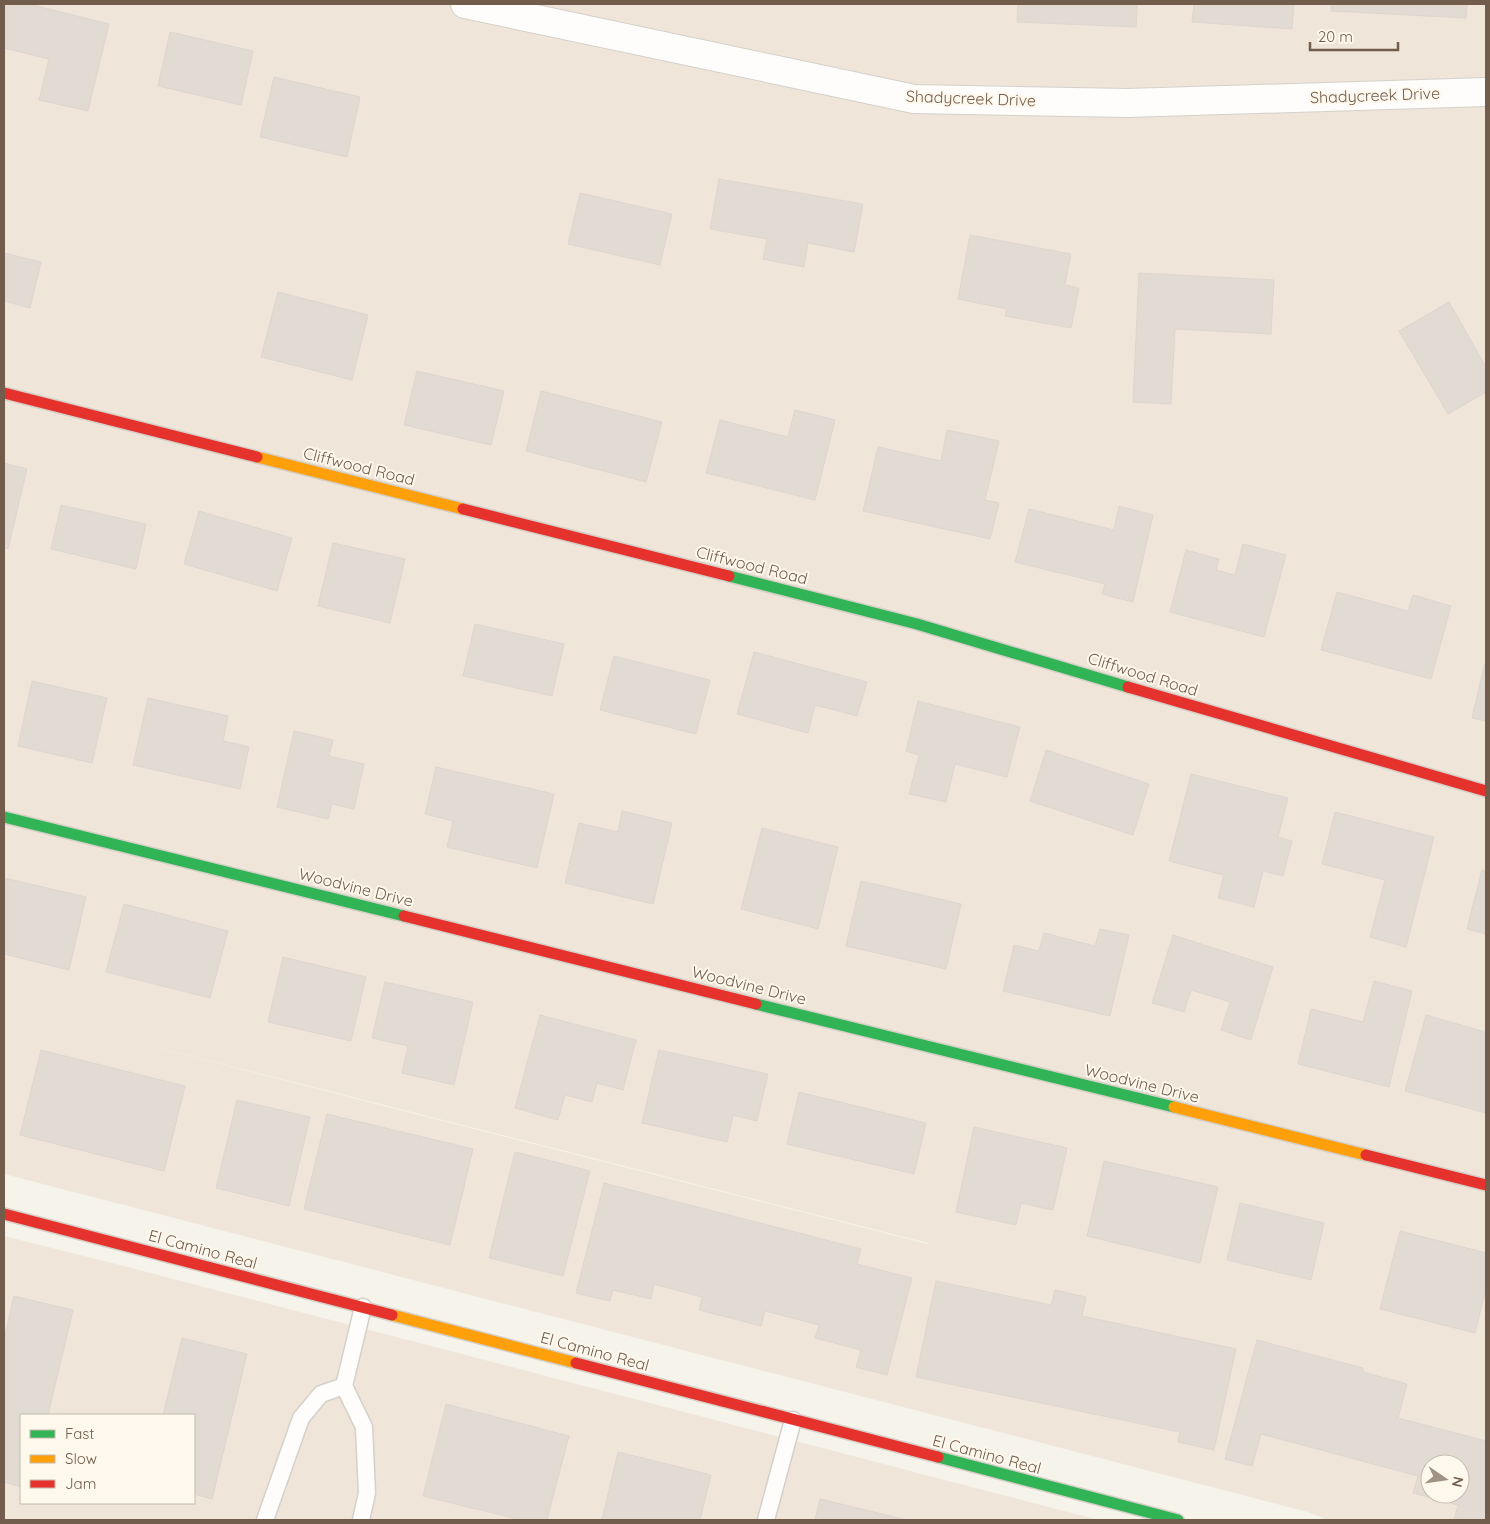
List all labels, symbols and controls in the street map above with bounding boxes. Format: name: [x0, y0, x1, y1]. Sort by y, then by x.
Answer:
scale bar: [1310, 20, 1398, 52]
text: 20 m: [1318, 27, 1353, 46]
street label: Shadycreek Drive: [1310, 83, 1440, 107]
street label: Shadycreek Drive: [906, 86, 1036, 110]
street label: Cliffwood Road: [301, 442, 417, 490]
street label: Cliffwood Road: [694, 541, 810, 589]
street label: Cliffwood Road: [1085, 648, 1201, 700]
street label: Woodvine Drive: [297, 863, 415, 911]
street label: Woodvine Drive: [690, 961, 808, 1009]
street label: Woodvine Drive: [1083, 1059, 1201, 1107]
street label: El Camino Real: [146, 1225, 260, 1273]
street label: El Camino Real: [538, 1327, 652, 1375]
legend: [20, 1414, 195, 1504]
text: Fast: [65, 1424, 94, 1443]
street label: El Camino Real: [930, 1430, 1044, 1478]
text: Slow: [65, 1449, 97, 1468]
north arrow: [1420, 1454, 1470, 1504]
text: Jam: [65, 1474, 96, 1493]
text: N: [1448, 1475, 1468, 1489]

